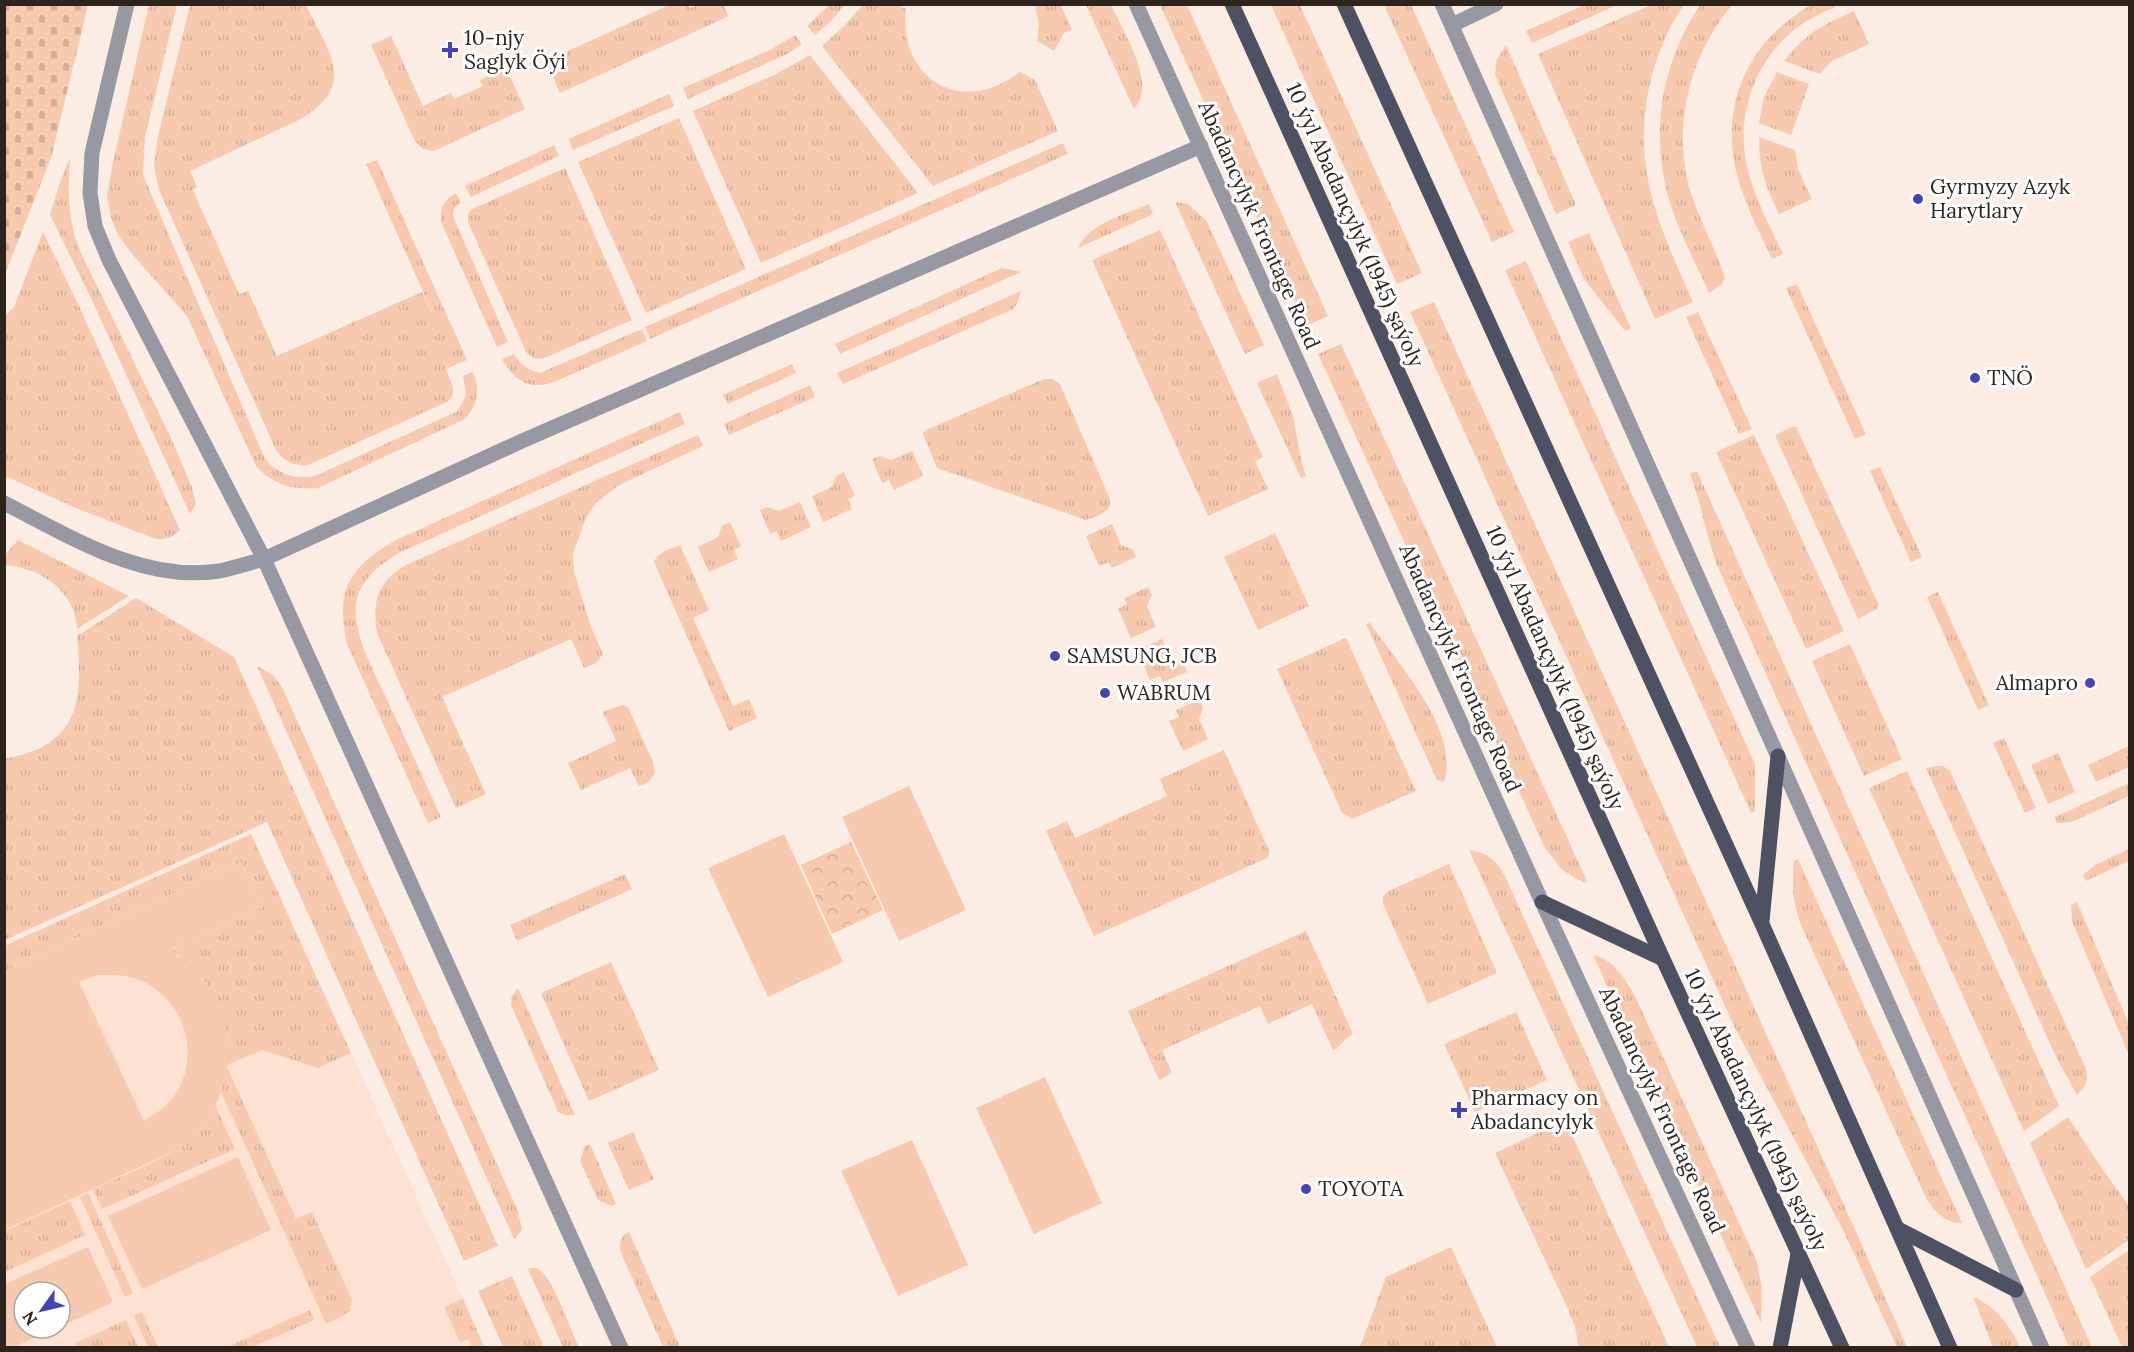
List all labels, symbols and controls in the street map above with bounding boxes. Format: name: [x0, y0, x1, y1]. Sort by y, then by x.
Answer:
place label: 10-njy Saglyk Öýi: [464, 24, 566, 75]
marker: 10-njy Saglyk Öýi: [441, 41, 459, 59]
street label: 10 ýyl Abadançylyk (1945) şaýoly: [1280, 78, 1431, 371]
street label: Abadancylyk Frontage Road: [1192, 96, 1326, 353]
place label: Gyrmyzy Azyk Harytlary: [1930, 173, 2071, 224]
marker: Gyrmyzy Azyk Harytlary: [1911, 192, 1925, 206]
place label: TNÖ: [1987, 364, 2033, 391]
marker: TNÖ: [1968, 371, 1982, 385]
street label: 10 ýyl Abadançylyk (1945) şaýoly: [1480, 521, 1631, 814]
street label: Abadancylyk Frontage Road: [1393, 539, 1527, 796]
place label: SAMSUNG, JCB: [1067, 642, 1217, 669]
marker: SAMSUNG, JCB: [1048, 649, 1062, 663]
place label: Almapro: [1995, 669, 2078, 696]
marker: Almapro: [2083, 676, 2097, 690]
place label: WABRUM: [1117, 679, 1211, 706]
marker: WABRUM: [1098, 686, 1112, 700]
street label: 10 ýyl Abadançylyk (1945) şaýoly: [1679, 964, 1834, 1255]
street label: Abadancylyk Frontage Road: [1593, 981, 1732, 1237]
place label: Pharmacy on Abadancylyk: [1470, 1084, 1599, 1135]
marker: Pharmacy on Abadancylyk: [1452, 1103, 1466, 1117]
place label: TOYOTA: [1318, 1175, 1404, 1202]
marker: TOYOTA: [1299, 1182, 1313, 1196]
north arrow: [12, 1280, 72, 1340]
text: N: [18, 1308, 41, 1329]

